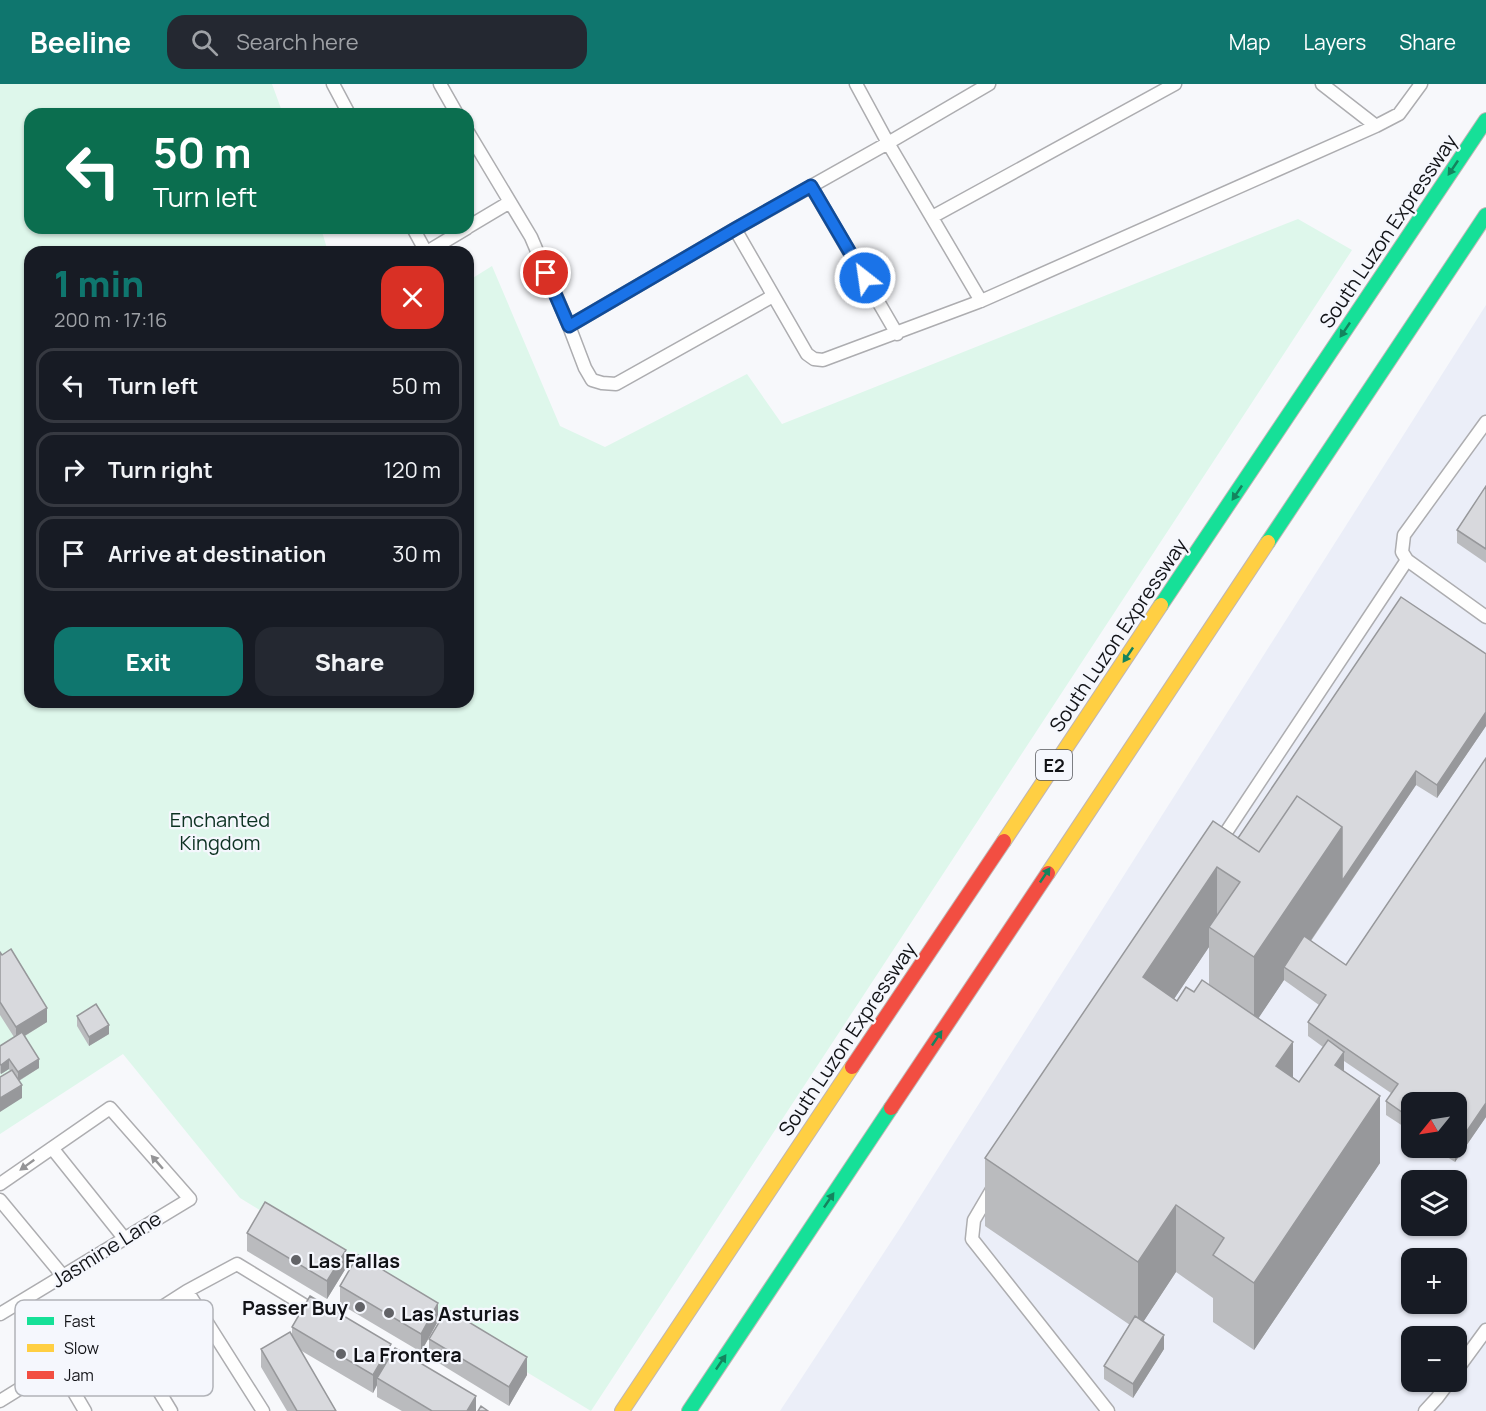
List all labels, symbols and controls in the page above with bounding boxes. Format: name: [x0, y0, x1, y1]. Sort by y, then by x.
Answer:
search box: [167, 15, 587, 69]
text: Beeline: [30, 23, 131, 61]
icon: search: [188, 26, 221, 59]
text: Search here: [236, 27, 359, 57]
text: Map: [1229, 28, 1270, 56]
text: Layers: [1303, 28, 1366, 56]
text: Share: [1399, 28, 1456, 56]
text: 50 m: [153, 123, 251, 181]
street label: South Luzon Expressway: [1313, 128, 1463, 333]
icon: left: [54, 132, 132, 210]
one-way arrow: [1448, 160, 1459, 177]
text: Turn left: [153, 178, 257, 215]
position arrow: [833, 246, 897, 310]
pin: [520, 247, 571, 298]
icon: arrive: [529, 256, 562, 289]
text: 1 min: [54, 259, 144, 308]
button: close: [381, 266, 444, 329]
text: 200 m · 17:16: [54, 306, 167, 333]
one-way arrow: [1339, 322, 1351, 338]
icon: left: [57, 369, 90, 402]
text: Turn left: [108, 371, 198, 401]
text: 50 m: [392, 371, 441, 401]
icon: right: [57, 453, 90, 486]
text: Turn right: [108, 455, 213, 485]
text: 120 m: [383, 455, 441, 485]
one-way arrow: [1231, 484, 1242, 501]
street label: South Luzon Expressway: [1043, 532, 1193, 737]
icon: arrive: [57, 537, 90, 570]
text: Arrive at destination: [108, 539, 326, 569]
text: 30 m: [392, 539, 441, 569]
button: Exit: [54, 627, 243, 696]
button: Share: [255, 627, 444, 696]
one-way arrow: [1122, 646, 1134, 662]
road number: E2: [1036, 750, 1072, 780]
park label: Enchanted Kingdom: [170, 806, 270, 856]
one-way arrow: [1040, 867, 1051, 884]
street label: South Luzon Expressway: [772, 936, 922, 1141]
one-way arrow: [931, 1030, 943, 1046]
north arrow: [1401, 1092, 1467, 1158]
map controls: [1401, 1092, 1467, 1392]
one-way arrow: [151, 1155, 164, 1170]
one-way arrow: [20, 1159, 36, 1171]
button: layers: [1401, 1170, 1467, 1236]
one-way arrow: [823, 1192, 834, 1208]
street label: Jasmine Lane: [46, 1204, 166, 1294]
place label: Las Fallas: [308, 1247, 400, 1274]
button: +: [1401, 1248, 1467, 1314]
marker: Las Fallas: [289, 1253, 303, 1267]
place label: Passer Buy: [242, 1294, 349, 1321]
legend: [15, 1300, 213, 1396]
marker: Passer Buy: [353, 1300, 367, 1314]
place label: Las Asturias: [401, 1300, 520, 1327]
marker: Las Asturias: [382, 1306, 396, 1320]
text: Fast: [64, 1310, 95, 1332]
button: −: [1401, 1326, 1467, 1392]
text: Slow: [64, 1337, 99, 1359]
place label: La Frontera: [353, 1341, 462, 1368]
marker: La Frontera: [334, 1347, 348, 1361]
one-way arrow: [715, 1355, 727, 1371]
text: Jam: [64, 1364, 94, 1386]

